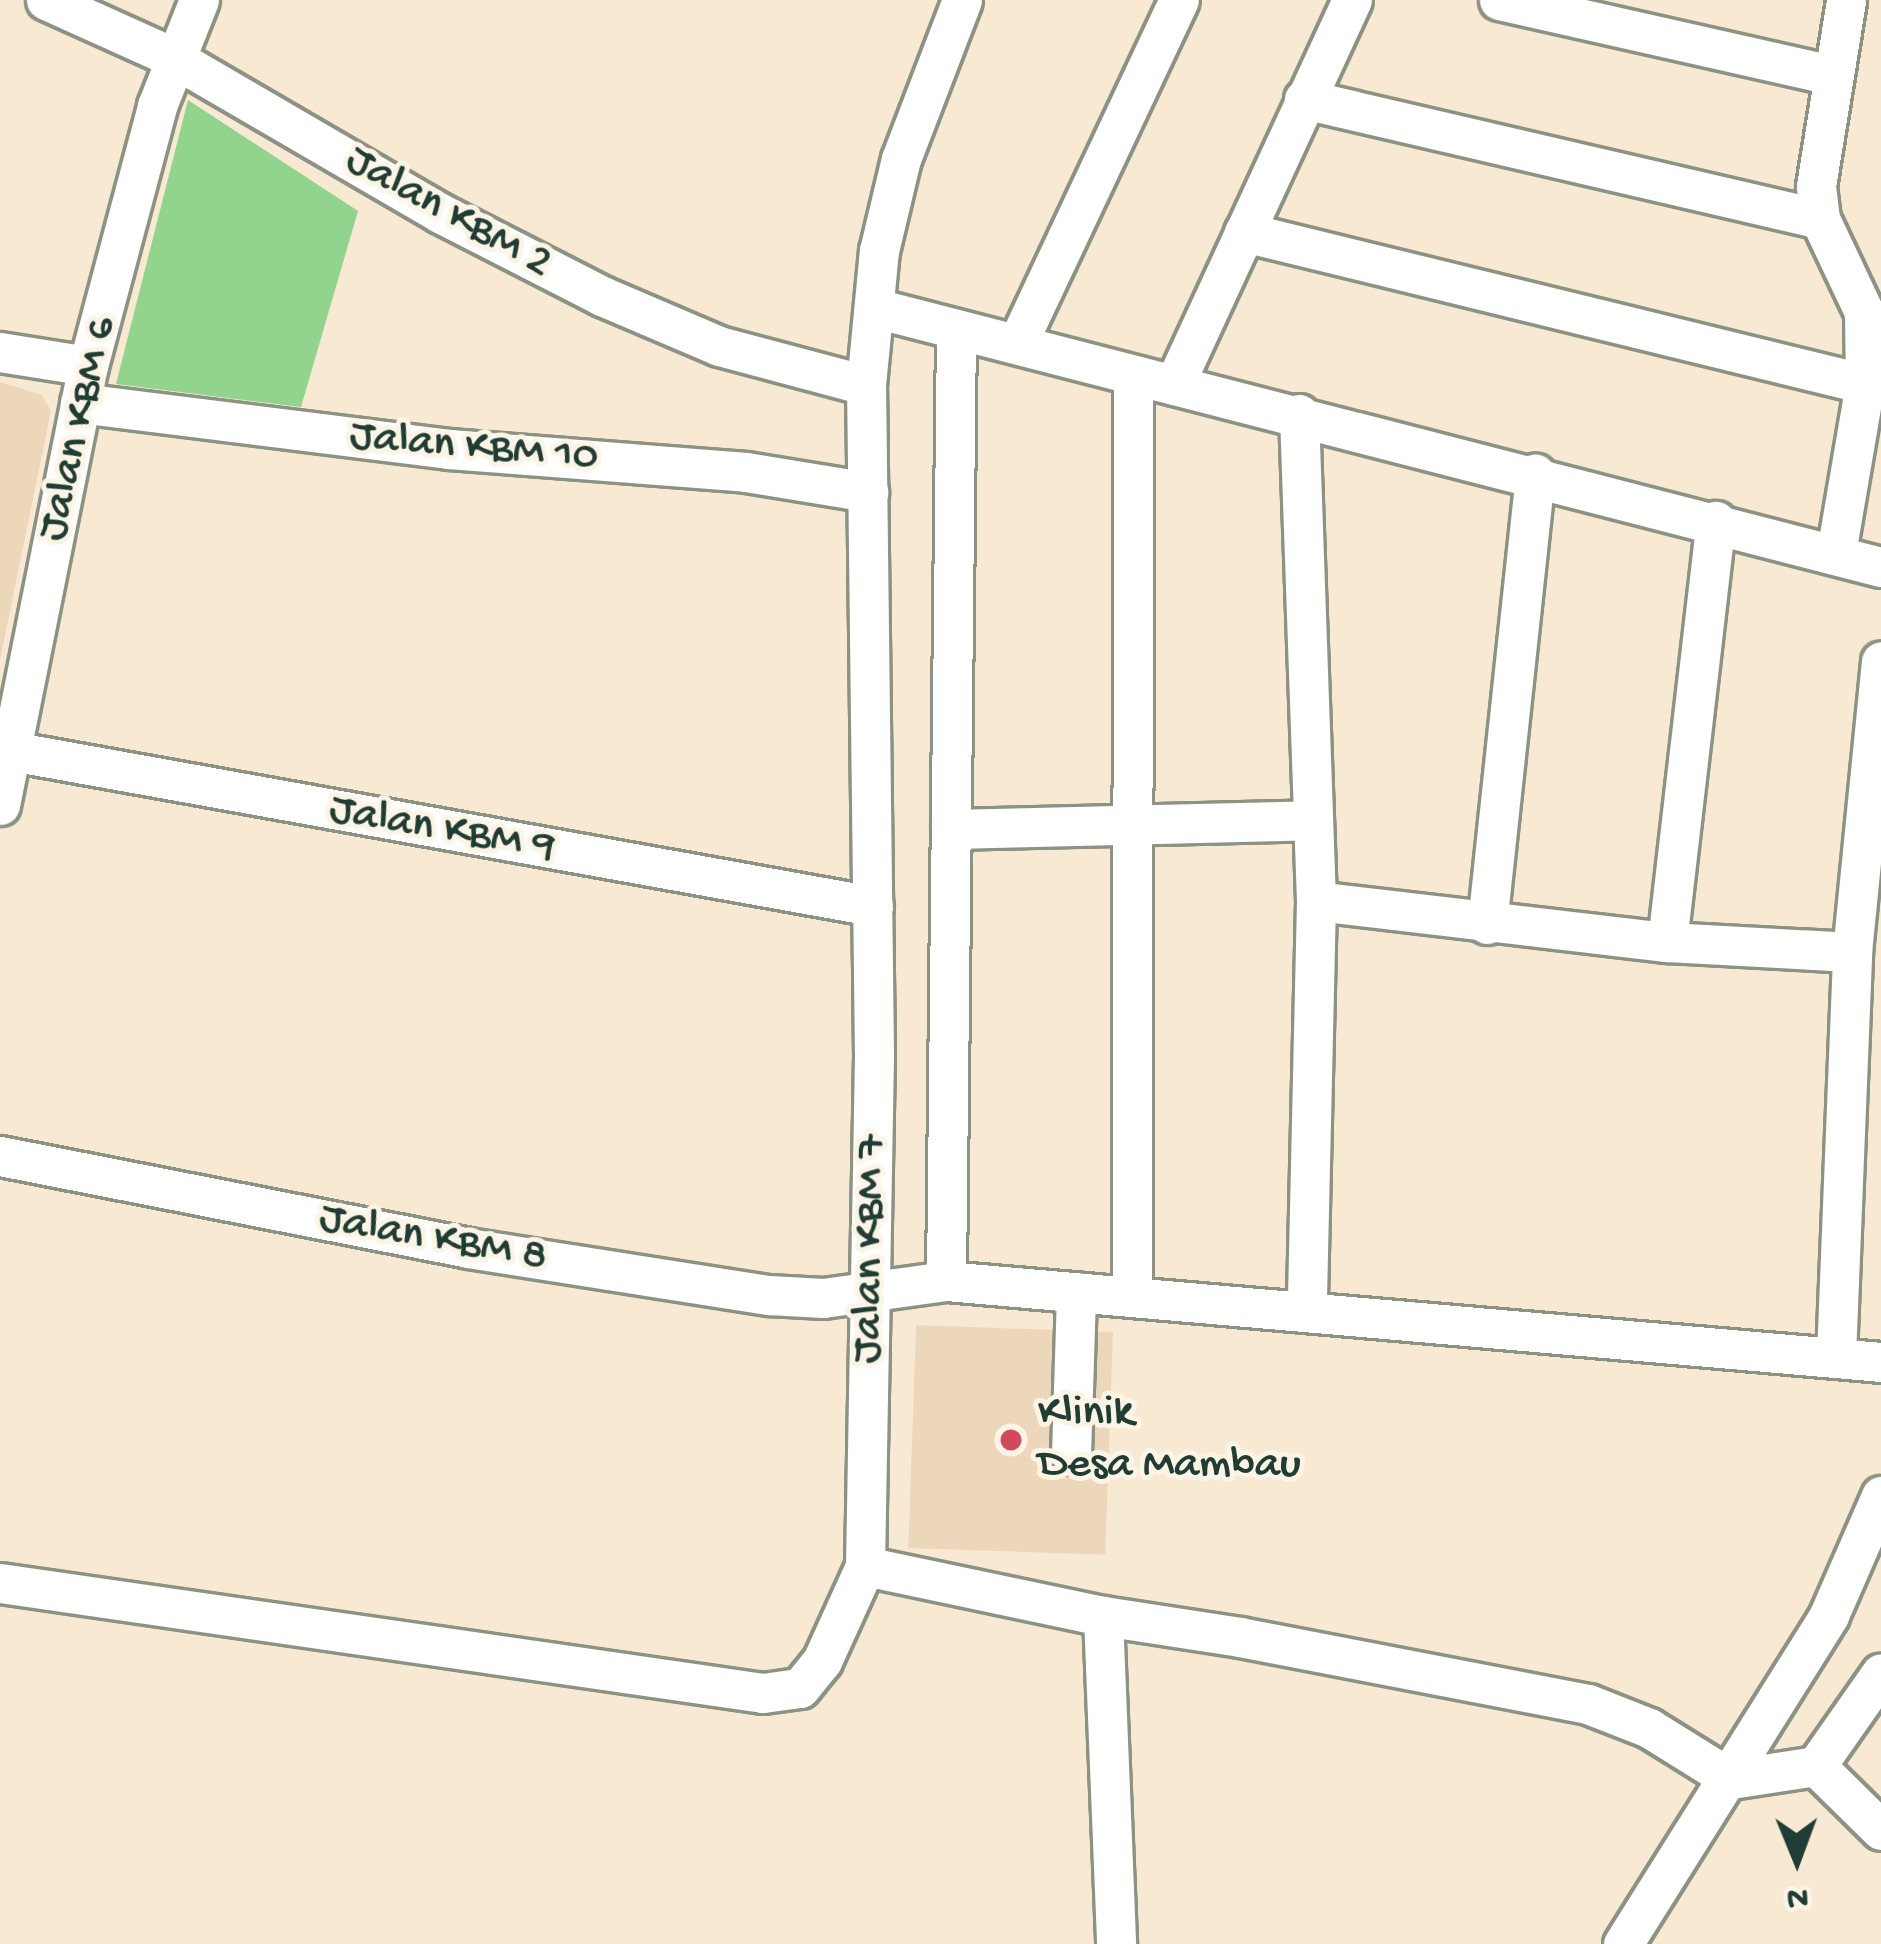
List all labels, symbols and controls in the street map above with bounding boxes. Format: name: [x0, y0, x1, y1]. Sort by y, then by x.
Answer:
street label: Jalan KBM 2: [335, 134, 561, 292]
street label: Jalan KBM 6: [27, 312, 131, 546]
street label: Jalan KBM 10: [348, 410, 600, 486]
street label: Jalan KBM 9: [325, 784, 559, 876]
street label: Jalan KBM 7: [842, 1134, 900, 1364]
street label: Jalan KBM 8: [315, 1192, 551, 1286]
place label: Klinik Desa Mambau: [1038, 1387, 1301, 1493]
marker: Klinik Desa Mambau: [995, 1424, 1027, 1456]
north arrow: [1737, 1800, 1857, 1920]
text: N: [1787, 1877, 1809, 1915]

